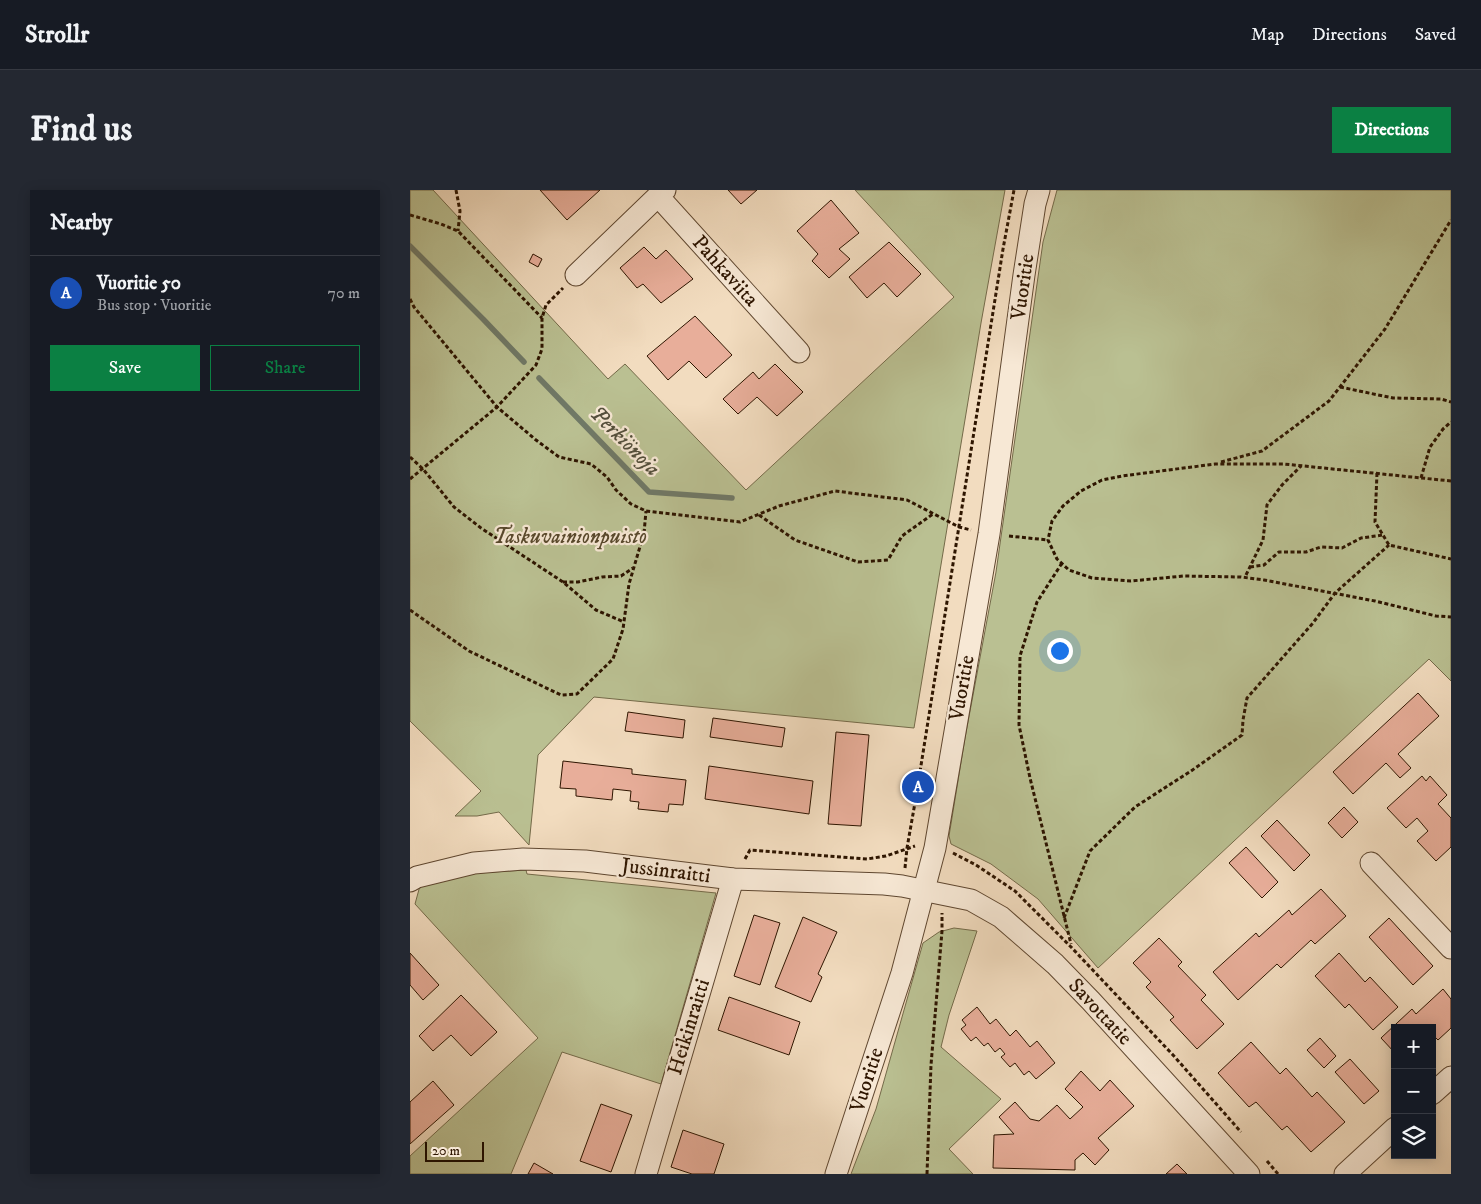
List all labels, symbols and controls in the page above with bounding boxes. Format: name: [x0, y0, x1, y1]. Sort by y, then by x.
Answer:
text: Strollr: [25, 20, 89, 50]
text: Map: [1251, 24, 1284, 46]
text: Directions: [1312, 24, 1387, 46]
text: Saved: [1415, 24, 1456, 46]
button: Directions: [1332, 107, 1451, 153]
text: Find us: [30, 108, 132, 152]
text: Nearby: [50, 210, 112, 236]
street label: Pahkaviita: [686, 230, 764, 312]
street label: Vuoritie: [1005, 252, 1041, 323]
text: Vuoritie 50: [97, 272, 181, 295]
text: A: [61, 283, 71, 303]
text: 70 m: [328, 283, 360, 303]
text: Bus stop · Vuoritie: [97, 295, 211, 315]
button: Save: [50, 345, 200, 391]
button: Share: [210, 345, 360, 391]
water label: Perkiönoja: [584, 400, 666, 482]
park label: Taskuvainionpuisto: [493, 524, 647, 550]
your location: [1047, 638, 1073, 664]
street label: Vuoritie: [943, 653, 981, 724]
pin: A: [902, 768, 934, 806]
street label: Jussinraitti: [618, 852, 712, 889]
street label: Savottatie: [1062, 973, 1138, 1051]
street label: Heikinraitti: [662, 976, 716, 1078]
map controls: [1391, 1024, 1436, 1159]
button: +: [1391, 1024, 1436, 1069]
street label: Vuoritie: [844, 1044, 890, 1117]
button: −: [1391, 1069, 1436, 1114]
button: layers: [1391, 1114, 1436, 1159]
scale bar: [425, 1139, 484, 1162]
text: 20 m: [432, 1142, 460, 1160]

